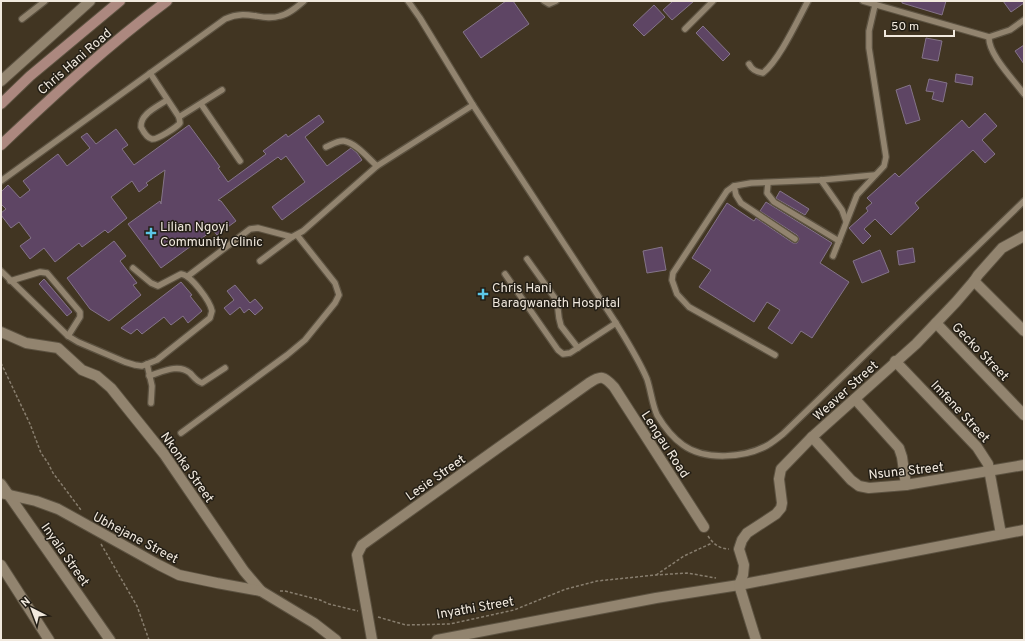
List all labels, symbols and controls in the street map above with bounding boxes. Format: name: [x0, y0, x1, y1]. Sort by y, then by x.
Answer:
scale bar: [885, 12, 954, 38]
text: 50 m: [891, 19, 919, 35]
street label: Chris Hani Road: [35, 26, 116, 99]
place label: Lilian Ngoyi Community Clinic: [160, 220, 263, 251]
marker: Lilian Ngoyi Community Clinic: [145, 227, 157, 239]
place label: Chris Hani Baragwanath Hospital: [492, 281, 620, 312]
marker: Chris Hani Baragwanath Hospital: [477, 288, 489, 300]
street label: Gecko Street: [948, 320, 1012, 385]
street label: Weaver Street: [811, 358, 882, 425]
street label: Imfene Street: [927, 378, 992, 447]
street label: Lengau Road: [637, 409, 692, 482]
street label: Nkonka Street: [156, 430, 217, 507]
street label: Lesie Street: [403, 452, 469, 505]
street label: Nsuna Street: [868, 460, 945, 484]
street label: Ubhejane Street: [90, 510, 181, 568]
street label: Inyala Street: [37, 520, 92, 590]
north arrow: [12, 589, 52, 629]
text: N: [18, 594, 34, 610]
street label: Inyathi Street: [435, 594, 515, 624]

